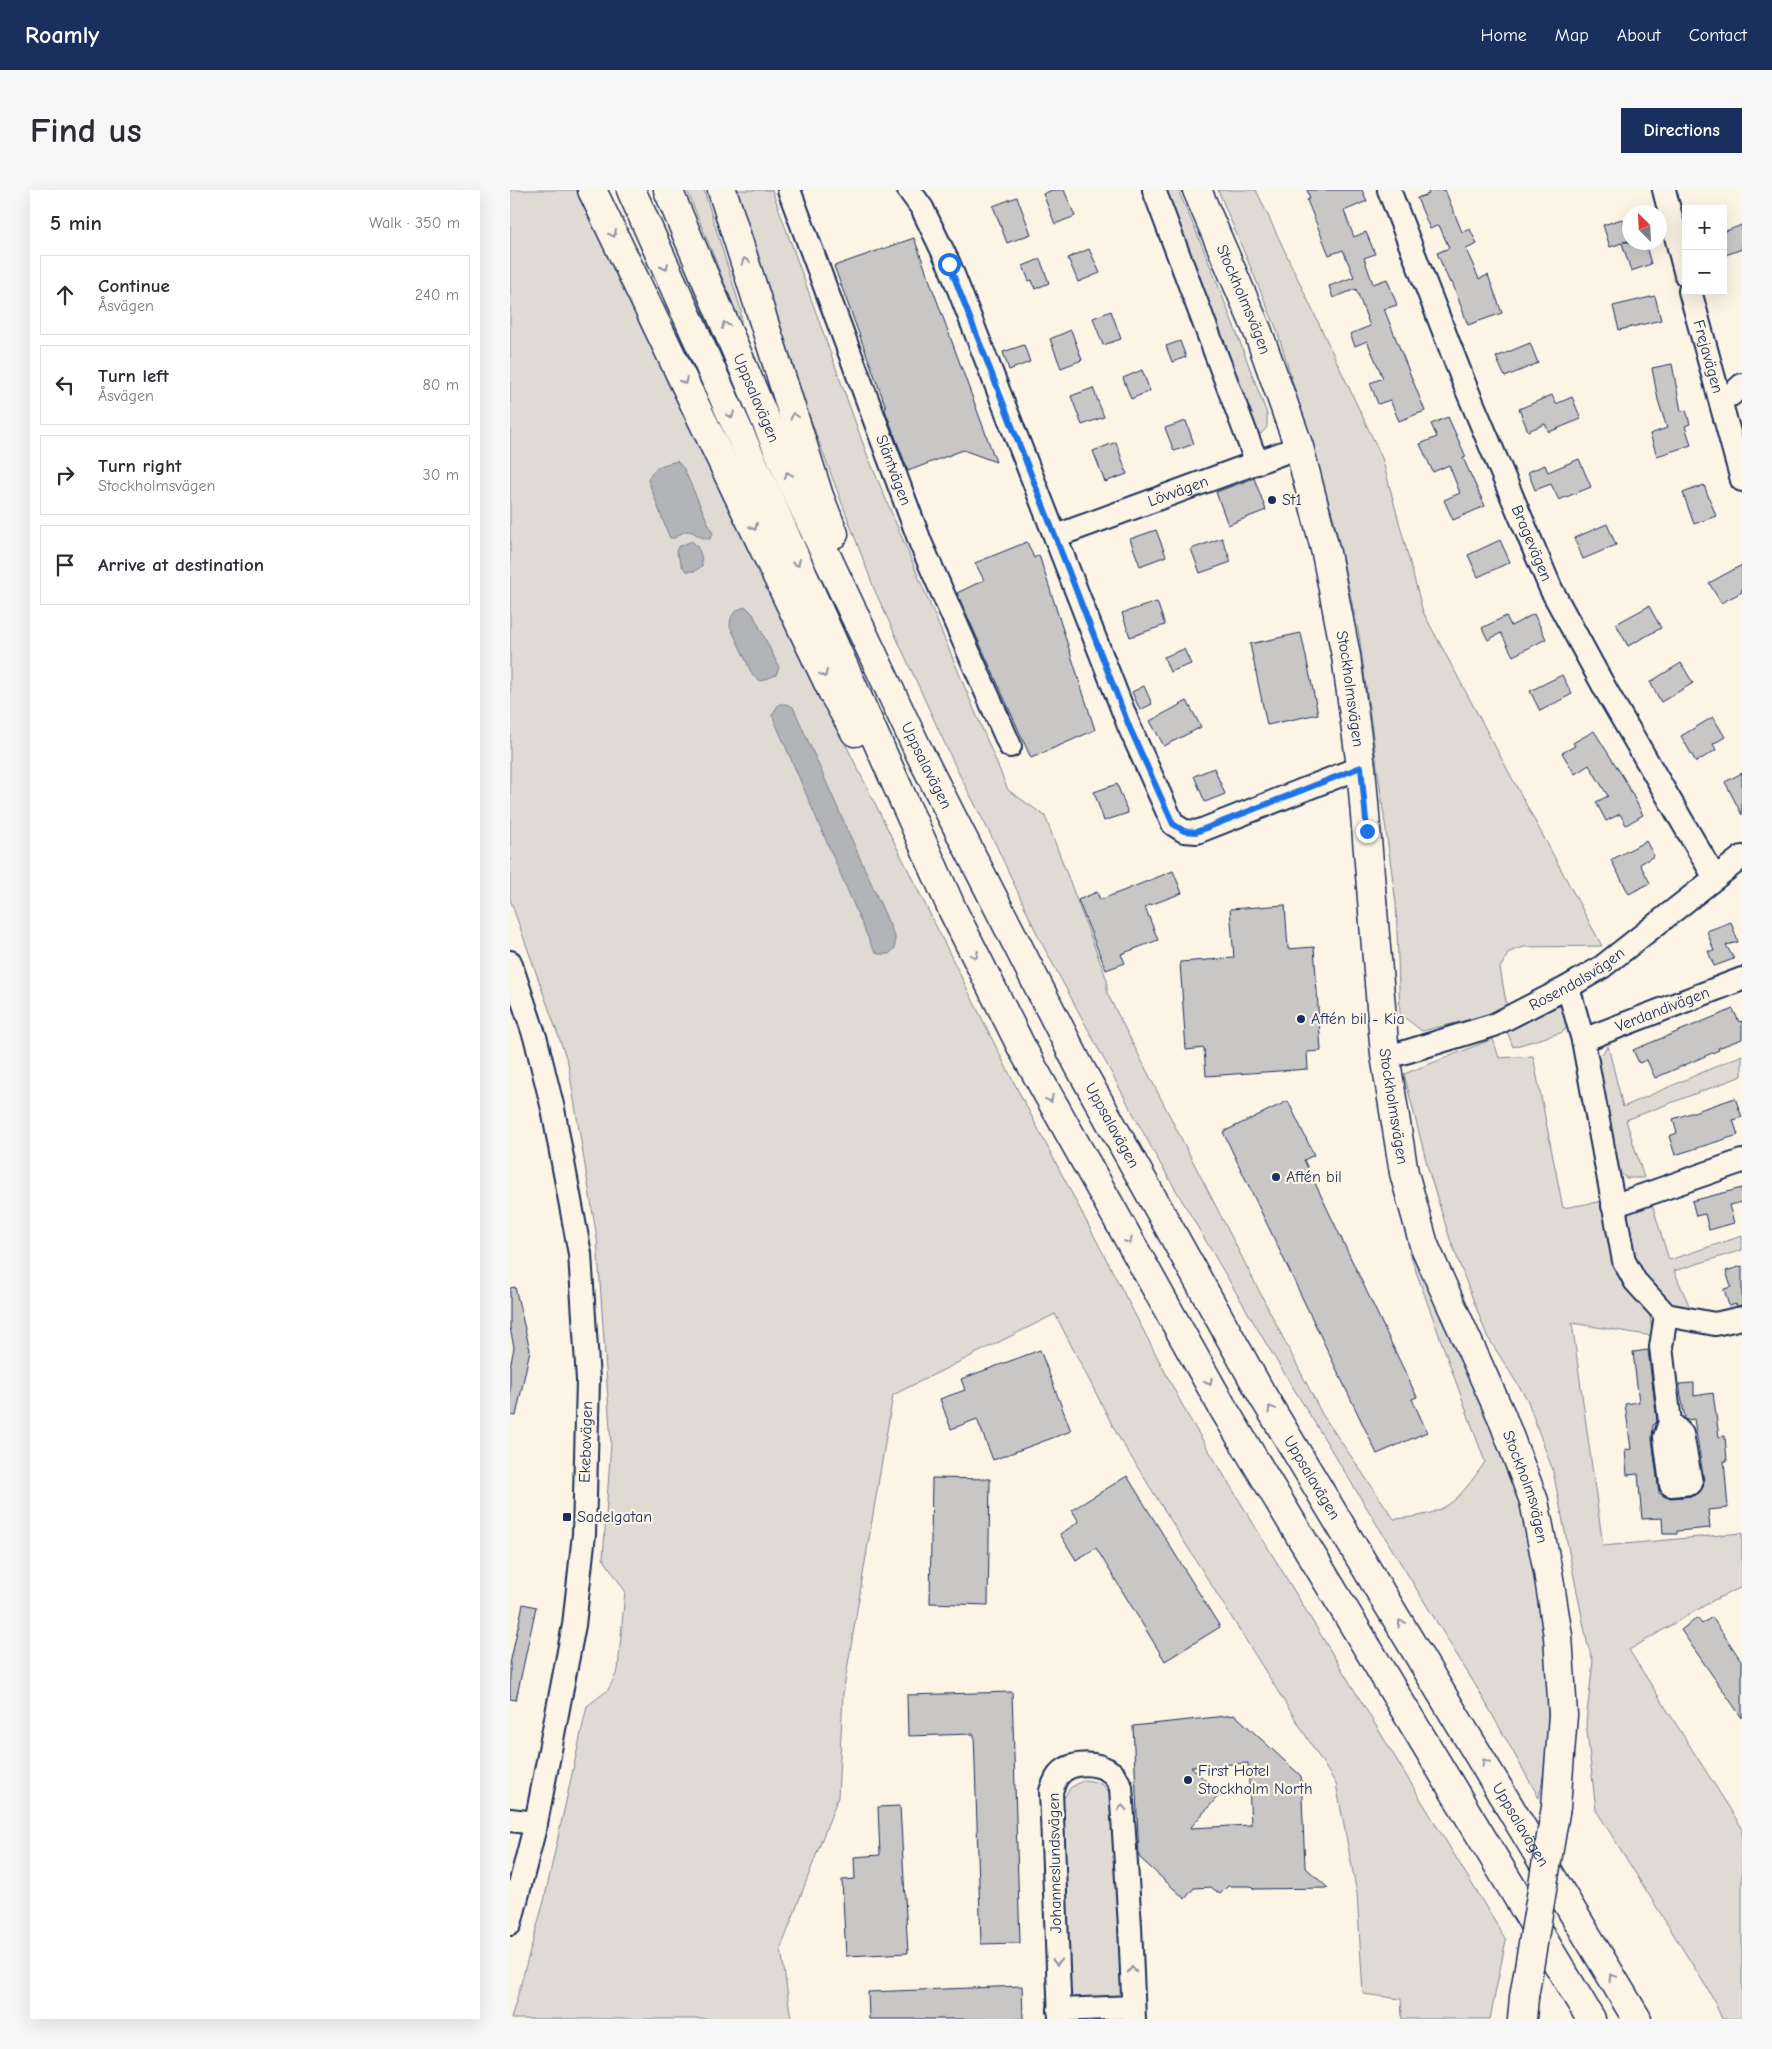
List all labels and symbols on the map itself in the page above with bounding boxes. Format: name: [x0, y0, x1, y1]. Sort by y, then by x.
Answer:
north arrow: [1622, 205, 1667, 250]
one-way arrow: [607, 229, 618, 238]
street label: Stockholmsvägen: [1213, 242, 1274, 357]
route start: [938, 253, 961, 276]
one-way arrow: [740, 257, 750, 265]
one-way arrow: [658, 262, 669, 271]
street label: Frejavägen: [1689, 318, 1727, 395]
one-way arrow: [720, 321, 731, 330]
street label: Uppsalavägen: [729, 351, 783, 445]
one-way arrow: [677, 375, 687, 384]
one-way arrow: [724, 410, 735, 419]
one-way arrow: [789, 412, 799, 420]
street label: Släntvägen: [872, 432, 915, 508]
one-way arrow: [784, 471, 795, 480]
street label: Lövvägen: [1146, 472, 1211, 511]
place label: St1: [1282, 491, 1302, 509]
marker: St1: [1266, 494, 1278, 506]
street label: Bragevägen: [1508, 503, 1556, 584]
one-way arrow: [748, 522, 758, 531]
one-way arrow: [791, 558, 802, 567]
street label: Stockholmsvägen: [1332, 629, 1367, 748]
one-way arrow: [818, 669, 828, 678]
street label: Uppsalavägen: [897, 719, 955, 812]
route end: [1356, 820, 1379, 843]
street label: Rosendalsvägen: [1526, 944, 1628, 1014]
one-way arrow: [969, 950, 979, 959]
street label: Verdandivägen: [1613, 983, 1712, 1036]
place label: Aftén bil - Kia: [1311, 1010, 1405, 1028]
marker: Aftén bil - Kia: [1295, 1013, 1307, 1025]
street label: Stockholmsvägen: [1375, 1048, 1411, 1166]
street label: Uppsalavägen: [1081, 1080, 1143, 1171]
one-way arrow: [1044, 1093, 1054, 1102]
place label: Aftén bil: [1286, 1168, 1342, 1186]
marker: Aftén bil: [1270, 1171, 1282, 1183]
one-way arrow: [1123, 1235, 1133, 1244]
one-way arrow: [1203, 1377, 1213, 1386]
street label: Ekebovägen: [576, 1401, 596, 1483]
one-way arrow: [1268, 1406, 1278, 1415]
street label: Stockholmsvägen: [1499, 1428, 1551, 1545]
street label: Uppsalavägen: [1280, 1432, 1344, 1523]
place label: Sadelgatan: [577, 1508, 652, 1526]
marker: Sadelgatan: [561, 1511, 573, 1523]
one-way arrow: [1397, 1620, 1407, 1629]
one-way arrow: [1481, 1759, 1491, 1768]
place label: First Hotel Stockholm North: [1198, 1762, 1312, 1798]
marker: First Hotel Stockholm North: [1182, 1774, 1194, 1786]
street label: Uppsalavägen: [1488, 1780, 1552, 1870]
street label: Johanneslundsvägen: [1045, 1793, 1065, 1933]
one-way arrow: [1117, 1804, 1128, 1812]
one-way arrow: [1052, 1958, 1063, 1966]
one-way arrow: [1127, 1966, 1137, 1974]
one-way arrow: [1609, 1974, 1619, 1983]

